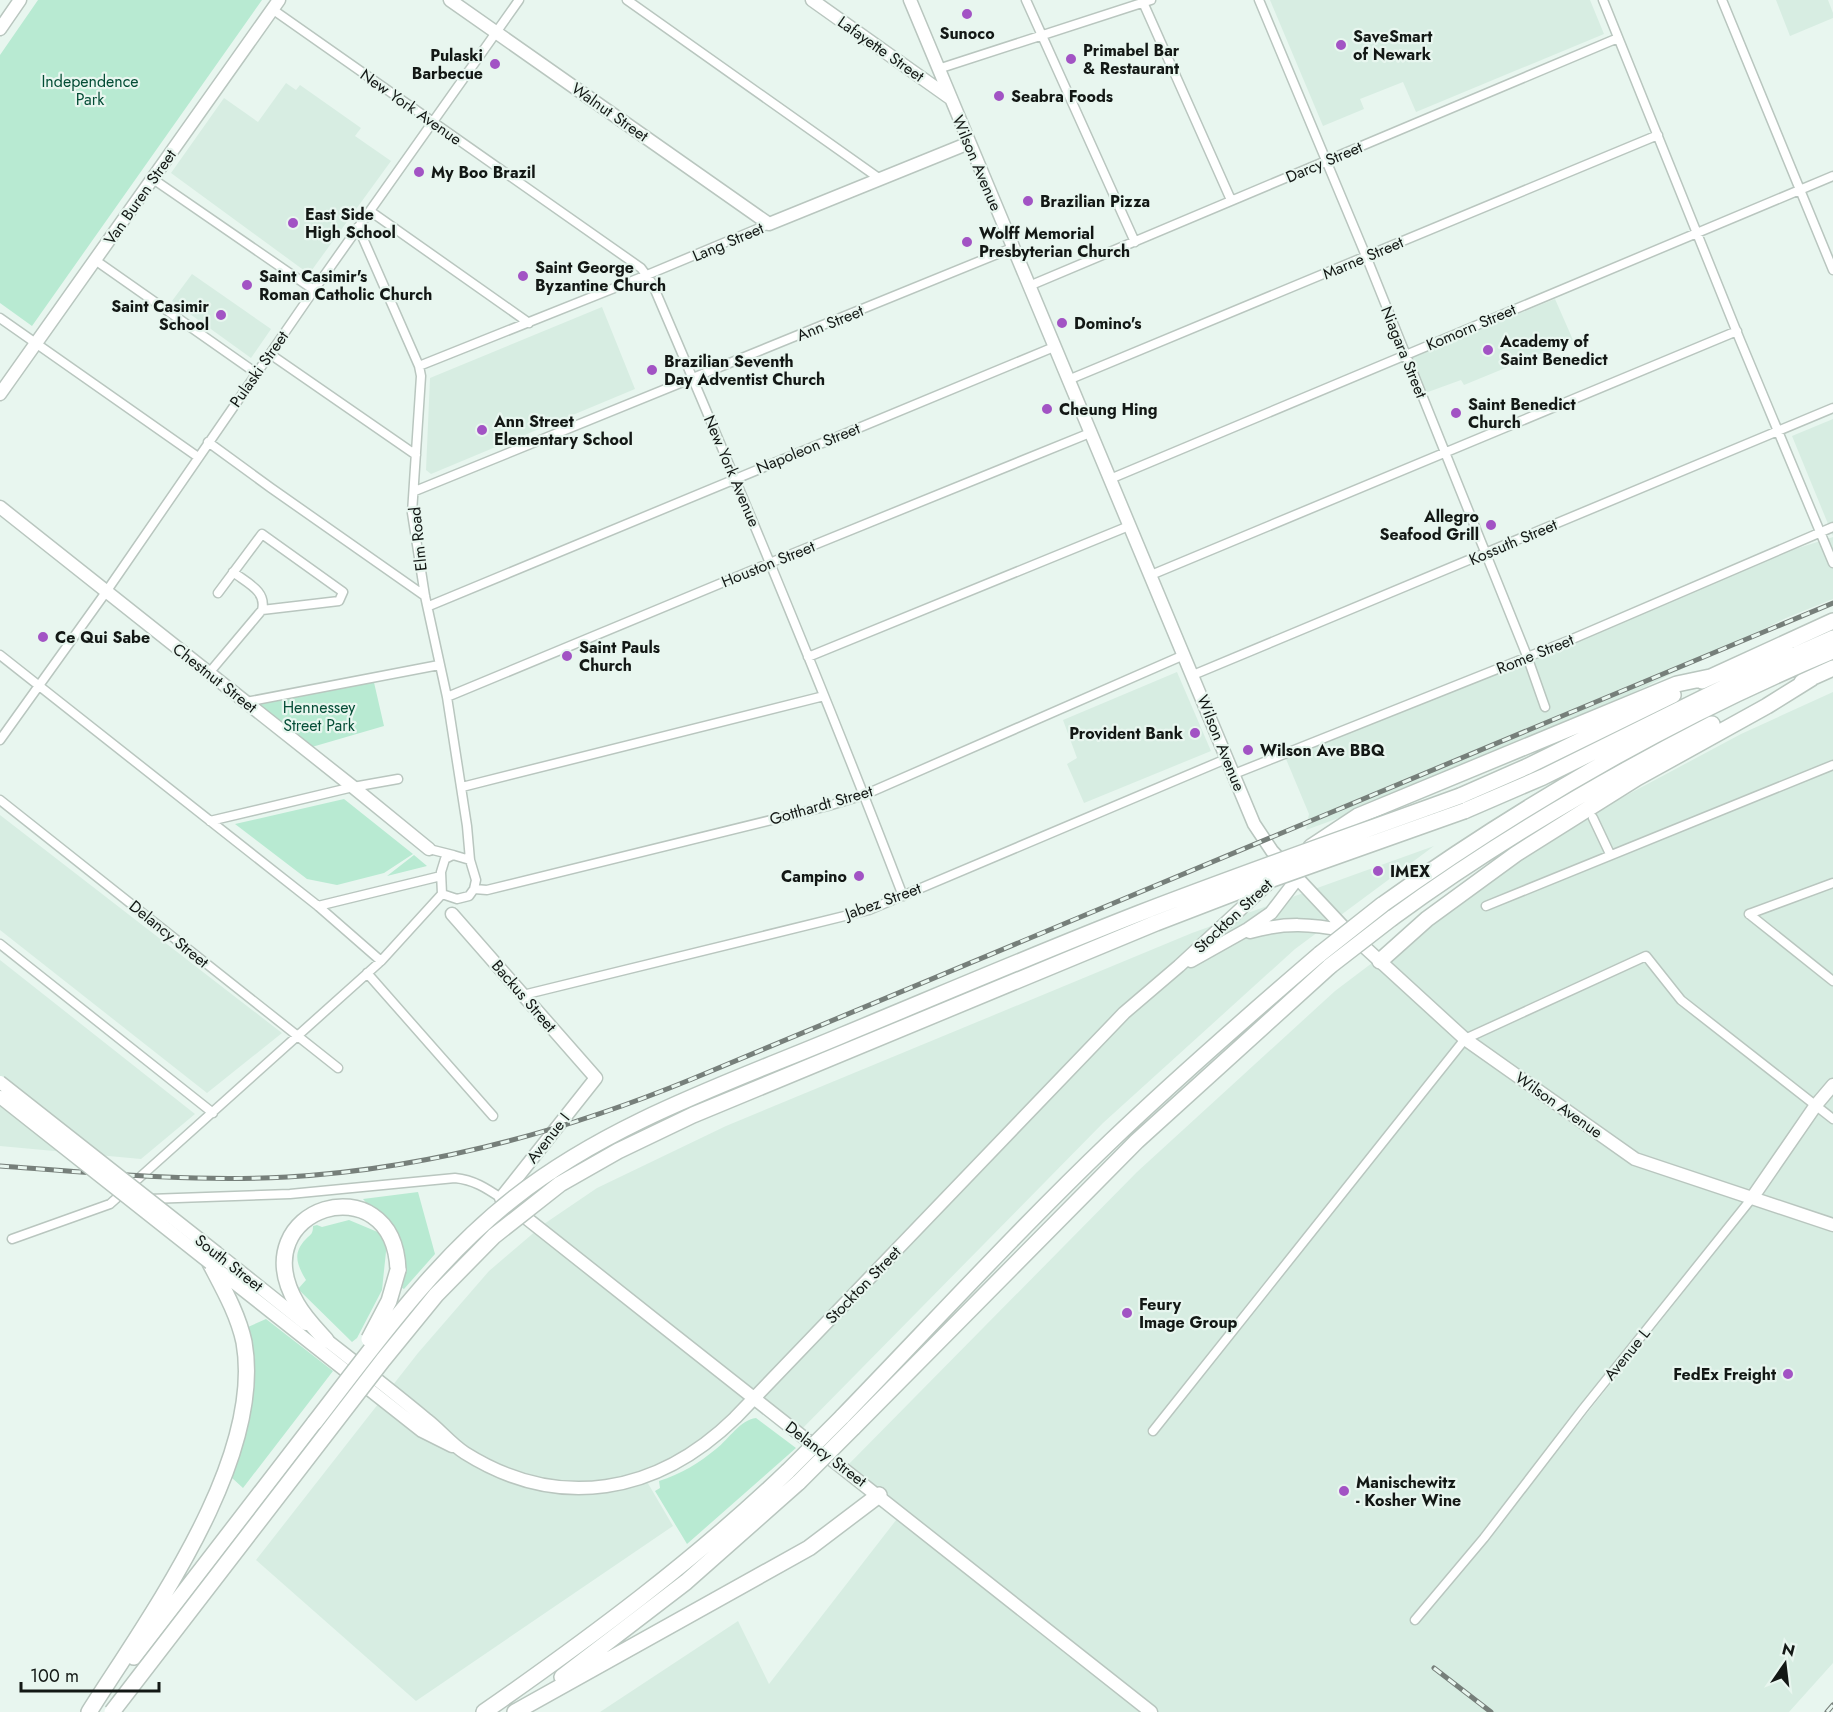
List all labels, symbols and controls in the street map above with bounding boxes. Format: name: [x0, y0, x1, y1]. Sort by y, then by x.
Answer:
marker: Sunoco: [960, 7, 974, 21]
street label: Lafayette Street: [833, 11, 929, 87]
place label: Sunoco: [939, 22, 995, 45]
place label: SaveSmart of Newark: [1353, 25, 1433, 66]
marker: SaveSmart of Newark: [1334, 38, 1348, 52]
place label: Primabel Bar & Restaurant: [1083, 39, 1180, 80]
place label: Pulaski Barbecue: [412, 44, 483, 85]
marker: Primabel Bar & Restaurant: [1064, 52, 1078, 66]
marker: Pulaski Barbecue: [488, 57, 502, 71]
street label: New York Avenue: [356, 63, 466, 151]
park label: Independence Park: [41, 70, 139, 111]
street label: Walnut Street: [567, 77, 653, 147]
place label: Seabra Foods: [1011, 85, 1113, 108]
marker: Seabra Foods: [992, 89, 1006, 103]
street label: Wilson Avenue: [947, 112, 1007, 214]
street label: Darcy Street: [1282, 135, 1366, 189]
street label: Van Buren Street: [98, 144, 182, 249]
place label: My Boo Brazil: [431, 161, 536, 184]
marker: My Boo Brazil: [412, 165, 426, 179]
place label: Brazilian Pizza: [1040, 190, 1150, 213]
marker: Brazilian Pizza: [1021, 194, 1035, 208]
place label: East Side High School: [305, 203, 396, 244]
marker: East Side High School: [286, 216, 300, 230]
street label: Lang Street: [689, 217, 767, 267]
place label: Wolff Memorial Presbyterian Church: [979, 222, 1130, 263]
street label: Marne Street: [1319, 231, 1407, 285]
marker: Wolff Memorial Presbyterian Church: [960, 235, 974, 249]
place label: Saint George Byzantine Church: [535, 256, 666, 297]
place label: Saint Casimir's Roman Catholic Church: [259, 265, 432, 306]
marker: Saint George Byzantine Church: [516, 269, 530, 283]
marker: Saint Casimir's Roman Catholic Church: [240, 278, 254, 292]
place label: Saint Casimir School: [111, 295, 209, 336]
street label: Komorn Street: [1423, 298, 1520, 356]
street label: Ann Street: [793, 299, 867, 347]
street label: Niagara Street: [1375, 303, 1433, 402]
marker: Saint Casimir School: [214, 308, 228, 322]
place label: Domino's: [1074, 312, 1141, 335]
marker: Domino's: [1055, 316, 1069, 330]
street label: Pulaski Street: [224, 326, 294, 412]
place label: Academy of Saint Benedict: [1499, 330, 1608, 371]
marker: Academy of Saint Benedict: [1481, 343, 1495, 357]
place label: Brazilian Seventh Day Adventist Church: [664, 350, 825, 391]
marker: Brazilian Seventh Day Adventist Church: [645, 363, 659, 377]
place label: Saint Benedict Church: [1468, 393, 1576, 434]
place label: Cheung Hing: [1059, 398, 1157, 421]
marker: Cheung Hing: [1040, 402, 1054, 416]
marker: Saint Benedict Church: [1449, 406, 1463, 420]
place label: Ann Street Elementary School: [493, 410, 633, 451]
street label: New York Avenue: [698, 412, 766, 530]
street label: Napoleon Street: [753, 417, 863, 479]
marker: Ann Street Elementary School: [475, 423, 489, 437]
place label: Allegro Seafood Grill: [1379, 505, 1479, 546]
street label: Elm Road: [403, 506, 433, 572]
street label: Kossuth Street: [1465, 513, 1561, 571]
marker: Allegro Seafood Grill: [1484, 518, 1498, 532]
street label: Houston Street: [718, 535, 818, 593]
place label: Ce Qui Sabe: [55, 626, 150, 649]
street label: Rome Street: [1493, 628, 1577, 680]
marker: Ce Qui Sabe: [36, 630, 50, 644]
place label: Saint Pauls Church: [579, 636, 660, 677]
street label: Chestnut Street: [168, 638, 262, 718]
marker: Saint Pauls Church: [560, 649, 574, 663]
street label: Wilson Avenue: [1191, 691, 1251, 795]
park label: Hennessey Street Park: [283, 696, 356, 737]
place label: Provident Bank: [1069, 722, 1184, 745]
marker: Provident Bank: [1188, 726, 1202, 740]
place label: Wilson Ave BBQ: [1260, 739, 1385, 762]
marker: Wilson Ave BBQ: [1241, 743, 1255, 757]
street label: Gotthardt Street: [767, 779, 875, 831]
place label: IMEX: [1390, 860, 1430, 883]
marker: IMEX: [1371, 864, 1385, 878]
place label: Campino: [781, 865, 847, 888]
marker: Campino: [852, 869, 866, 883]
street label: Stockton Street: [1189, 873, 1278, 959]
street label: Jabez Street: [840, 877, 924, 926]
street label: Delancy Street: [124, 895, 214, 973]
street label: Backus Street: [486, 955, 562, 1037]
street label: Wilson Avenue: [1511, 1066, 1607, 1144]
street label: Avenue I: [521, 1108, 575, 1168]
street label: South Street: [190, 1229, 268, 1297]
street label: Stockton Street: [820, 1241, 906, 1329]
place label: Feury Image Group: [1139, 1293, 1238, 1334]
marker: Feury Image Group: [1120, 1306, 1134, 1320]
street label: Avenue L: [1599, 1322, 1656, 1385]
place label: FedEx Freight: [1673, 1363, 1777, 1386]
marker: FedEx Freight: [1781, 1367, 1795, 1381]
street label: Delancy Street: [781, 1416, 872, 1492]
place label: Manischewitz - Kosher Wine: [1356, 1471, 1461, 1512]
marker: Manischewitz - Kosher Wine: [1337, 1484, 1351, 1498]
north arrow: [1755, 1634, 1815, 1694]
text: N: [1780, 1637, 1797, 1663]
scale bar: [21, 1655, 159, 1693]
text: 100 m: [30, 1663, 79, 1689]

